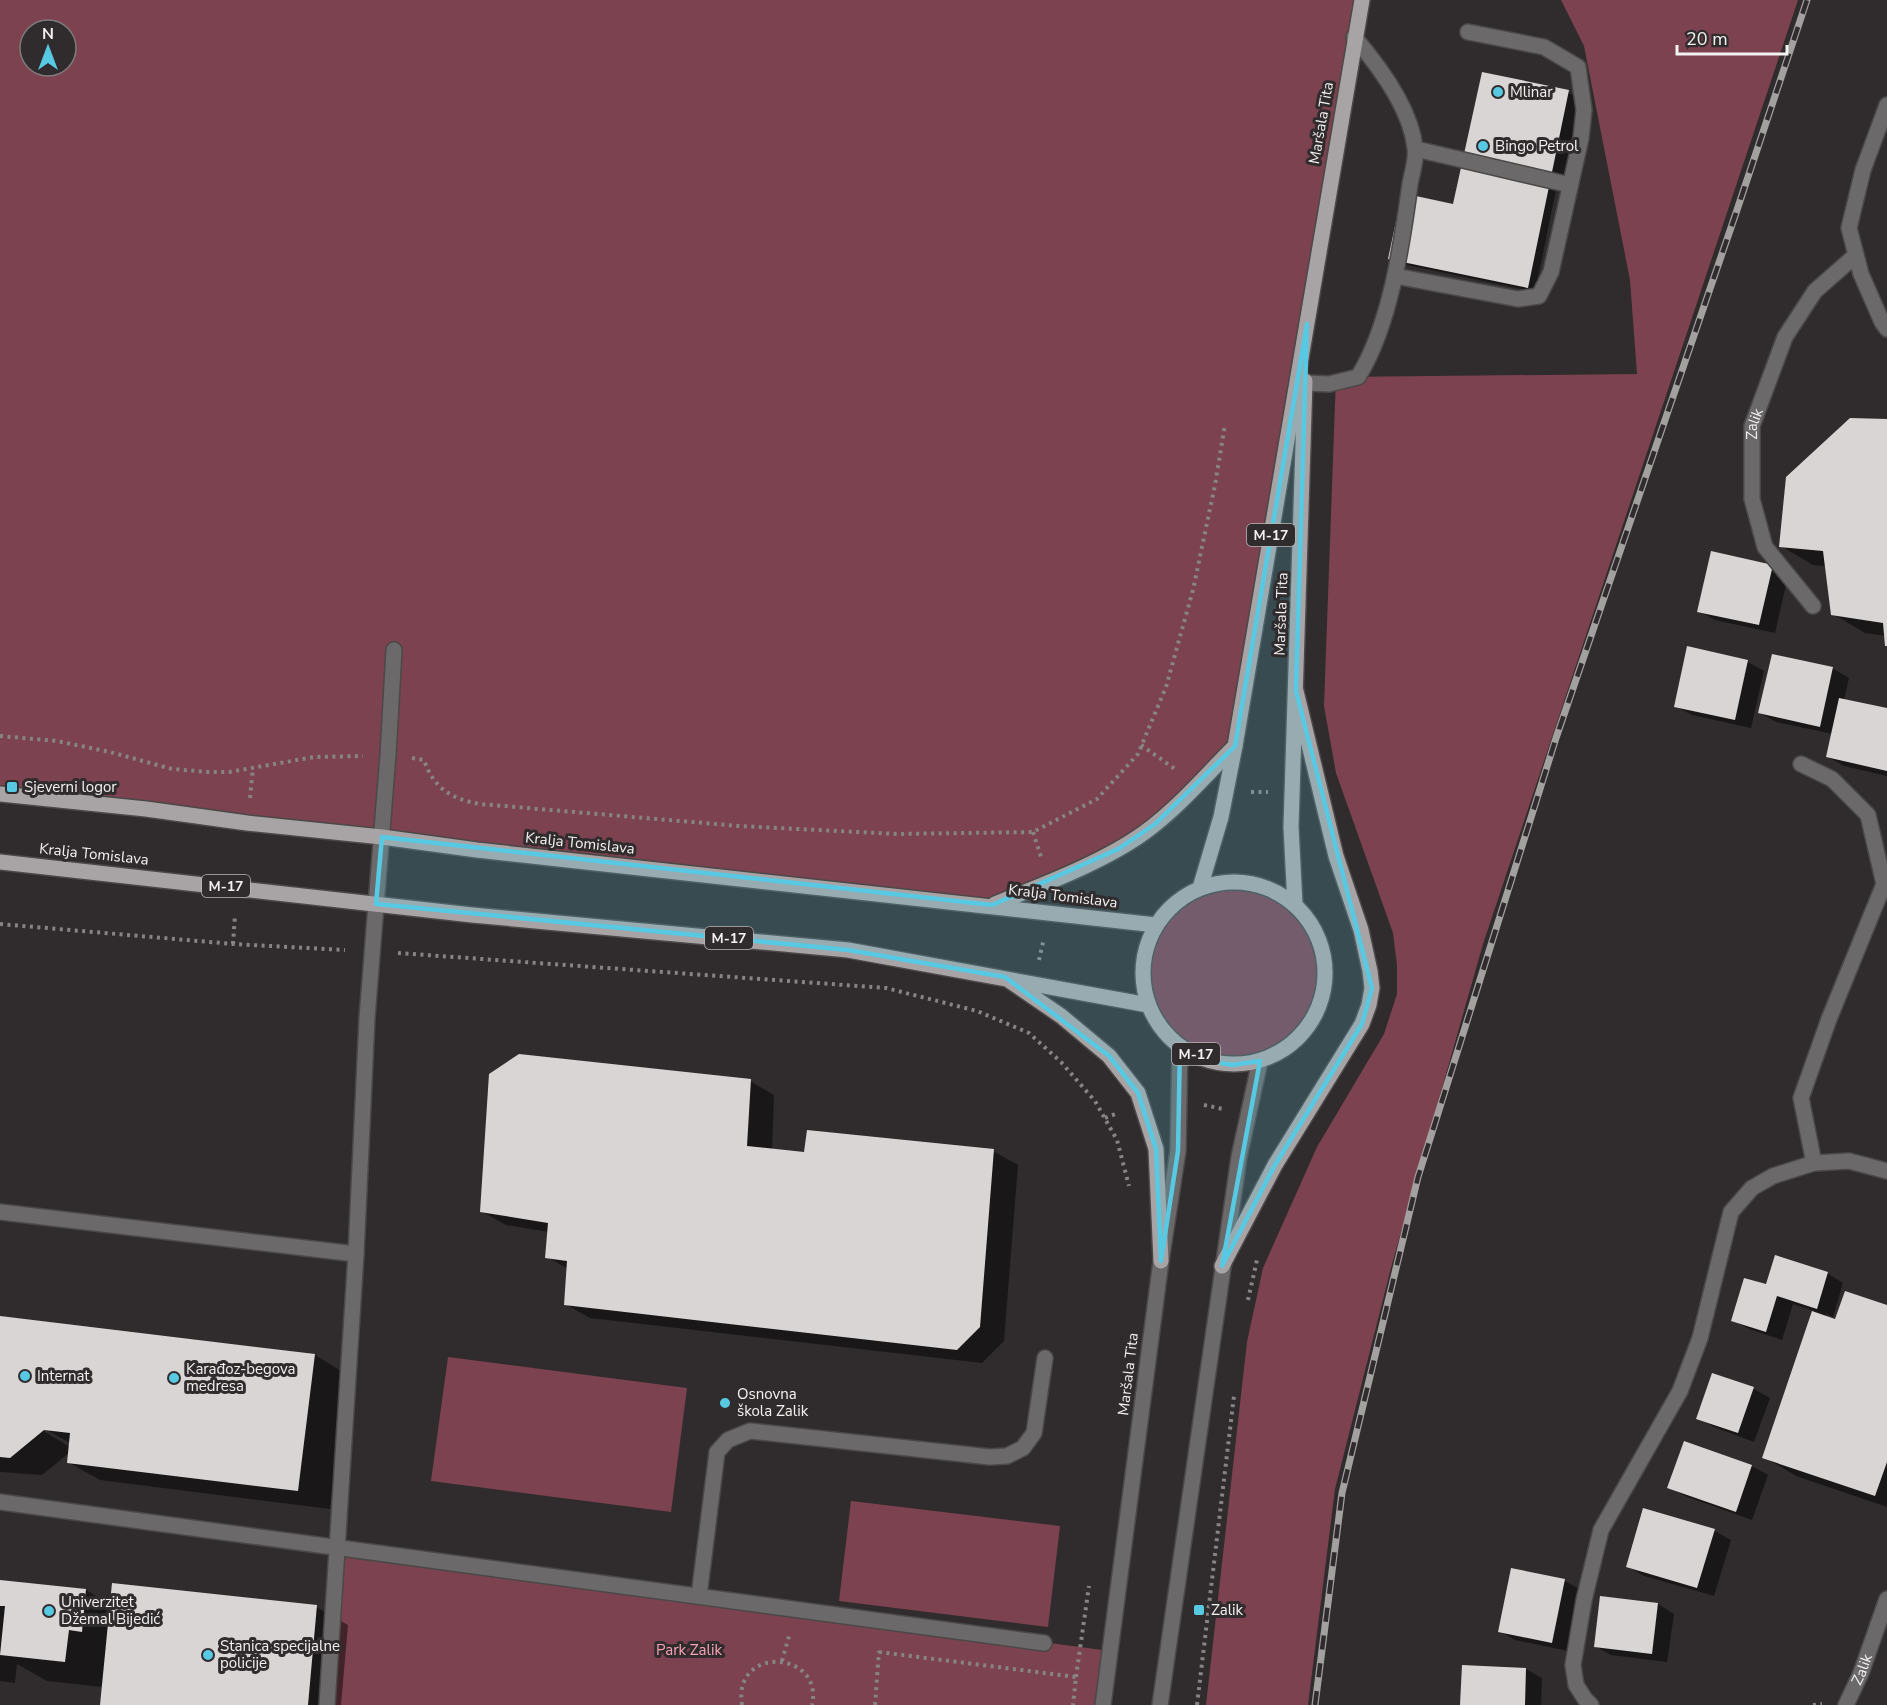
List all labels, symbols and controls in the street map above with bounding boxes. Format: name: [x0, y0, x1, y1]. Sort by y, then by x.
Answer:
north arrow: [18, 18, 78, 78]
scale bar: [1677, 18, 1786, 56]
text: N: [42, 23, 54, 45]
text: 20 m: [1686, 27, 1728, 51]
street label: Maršala Tita: [1304, 80, 1338, 166]
place label: Mlinar: [1510, 82, 1553, 102]
marker: Mlinar: [1491, 85, 1505, 99]
place label: Bingo Petrol: [1495, 136, 1579, 156]
marker: Bingo Petrol: [1476, 139, 1490, 153]
street label: Zalik: [1742, 405, 1768, 440]
road number: M-17: [1247, 524, 1295, 546]
street label: Maršala Tita: [1270, 572, 1292, 656]
place label: Sjeverni logor: [24, 777, 117, 797]
marker: Sjeverni logor: [5, 780, 19, 794]
street label: Kralja Tomislava: [524, 827, 636, 859]
street label: Kralja Tomislava: [38, 838, 150, 870]
road number: M-17: [202, 875, 250, 897]
street label: Kralja Tomislava: [1007, 879, 1119, 913]
road number: M-17: [705, 927, 753, 949]
road number: M-17: [1172, 1043, 1220, 1065]
street label: Maršala Tita: [1113, 1331, 1143, 1417]
place label: Karađoz-begova medresa: [186, 1359, 296, 1396]
place label: Internat: [37, 1366, 90, 1386]
marker: Internat: [18, 1369, 32, 1383]
marker: Karađoz-begova medresa: [167, 1371, 181, 1385]
place label: Osnovna škola Zalik: [737, 1384, 809, 1421]
marker: Osnovna škola Zalik: [718, 1396, 732, 1410]
place label: Univerzitet Džemal Bijedić: [61, 1592, 160, 1629]
place label: Zalik: [1211, 1600, 1244, 1620]
marker: Zalik: [1192, 1603, 1206, 1617]
marker: Univerzitet Džemal Bijedić: [42, 1604, 56, 1618]
place label: Stanica specijalne policije: [220, 1636, 340, 1673]
park label: Park Zalik: [656, 1640, 722, 1660]
marker: Stanica specijalne policije: [201, 1648, 215, 1662]
street label: Zalik: [1847, 1651, 1877, 1688]

